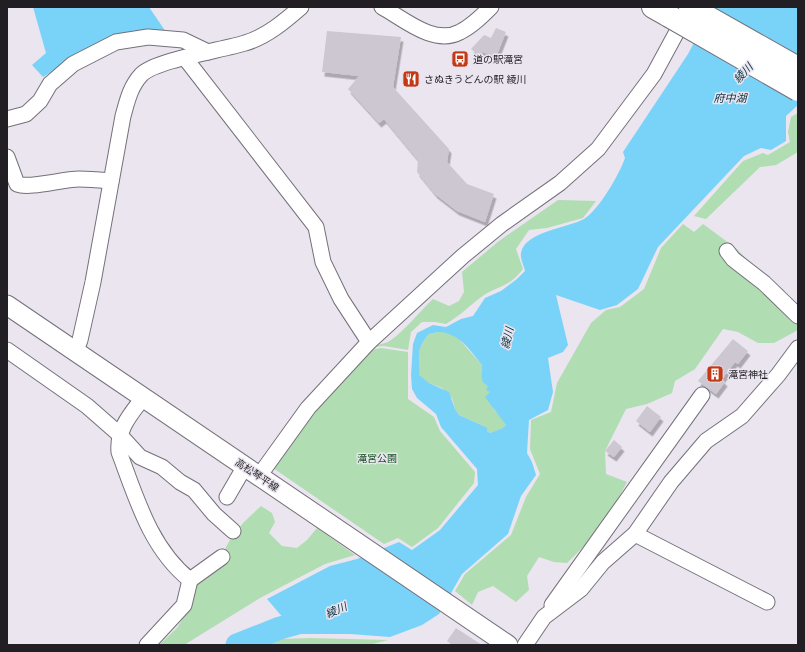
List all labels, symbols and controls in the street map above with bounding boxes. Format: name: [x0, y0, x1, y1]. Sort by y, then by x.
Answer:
bus stop icon: 道の駅滝宮: [450, 49, 470, 69]
place label: 道の駅滝宮: [473, 54, 523, 65]
water label: 綾川: [731, 60, 756, 85]
restaurant icon: さぬきうどんの駅 綾川: [401, 69, 421, 89]
place label: さぬきうどんの駅 綾川: [424, 74, 526, 85]
water label: 府中湖: [714, 92, 748, 104]
water label: 綾川: [499, 325, 516, 350]
building icon: 滝宮神社: [705, 364, 725, 384]
place label: 滝宮神社: [728, 369, 768, 380]
park label: 滝宮公園: [357, 453, 397, 464]
street label: 高松琴平線: [233, 456, 281, 494]
water label: 綾川: [324, 600, 349, 620]

